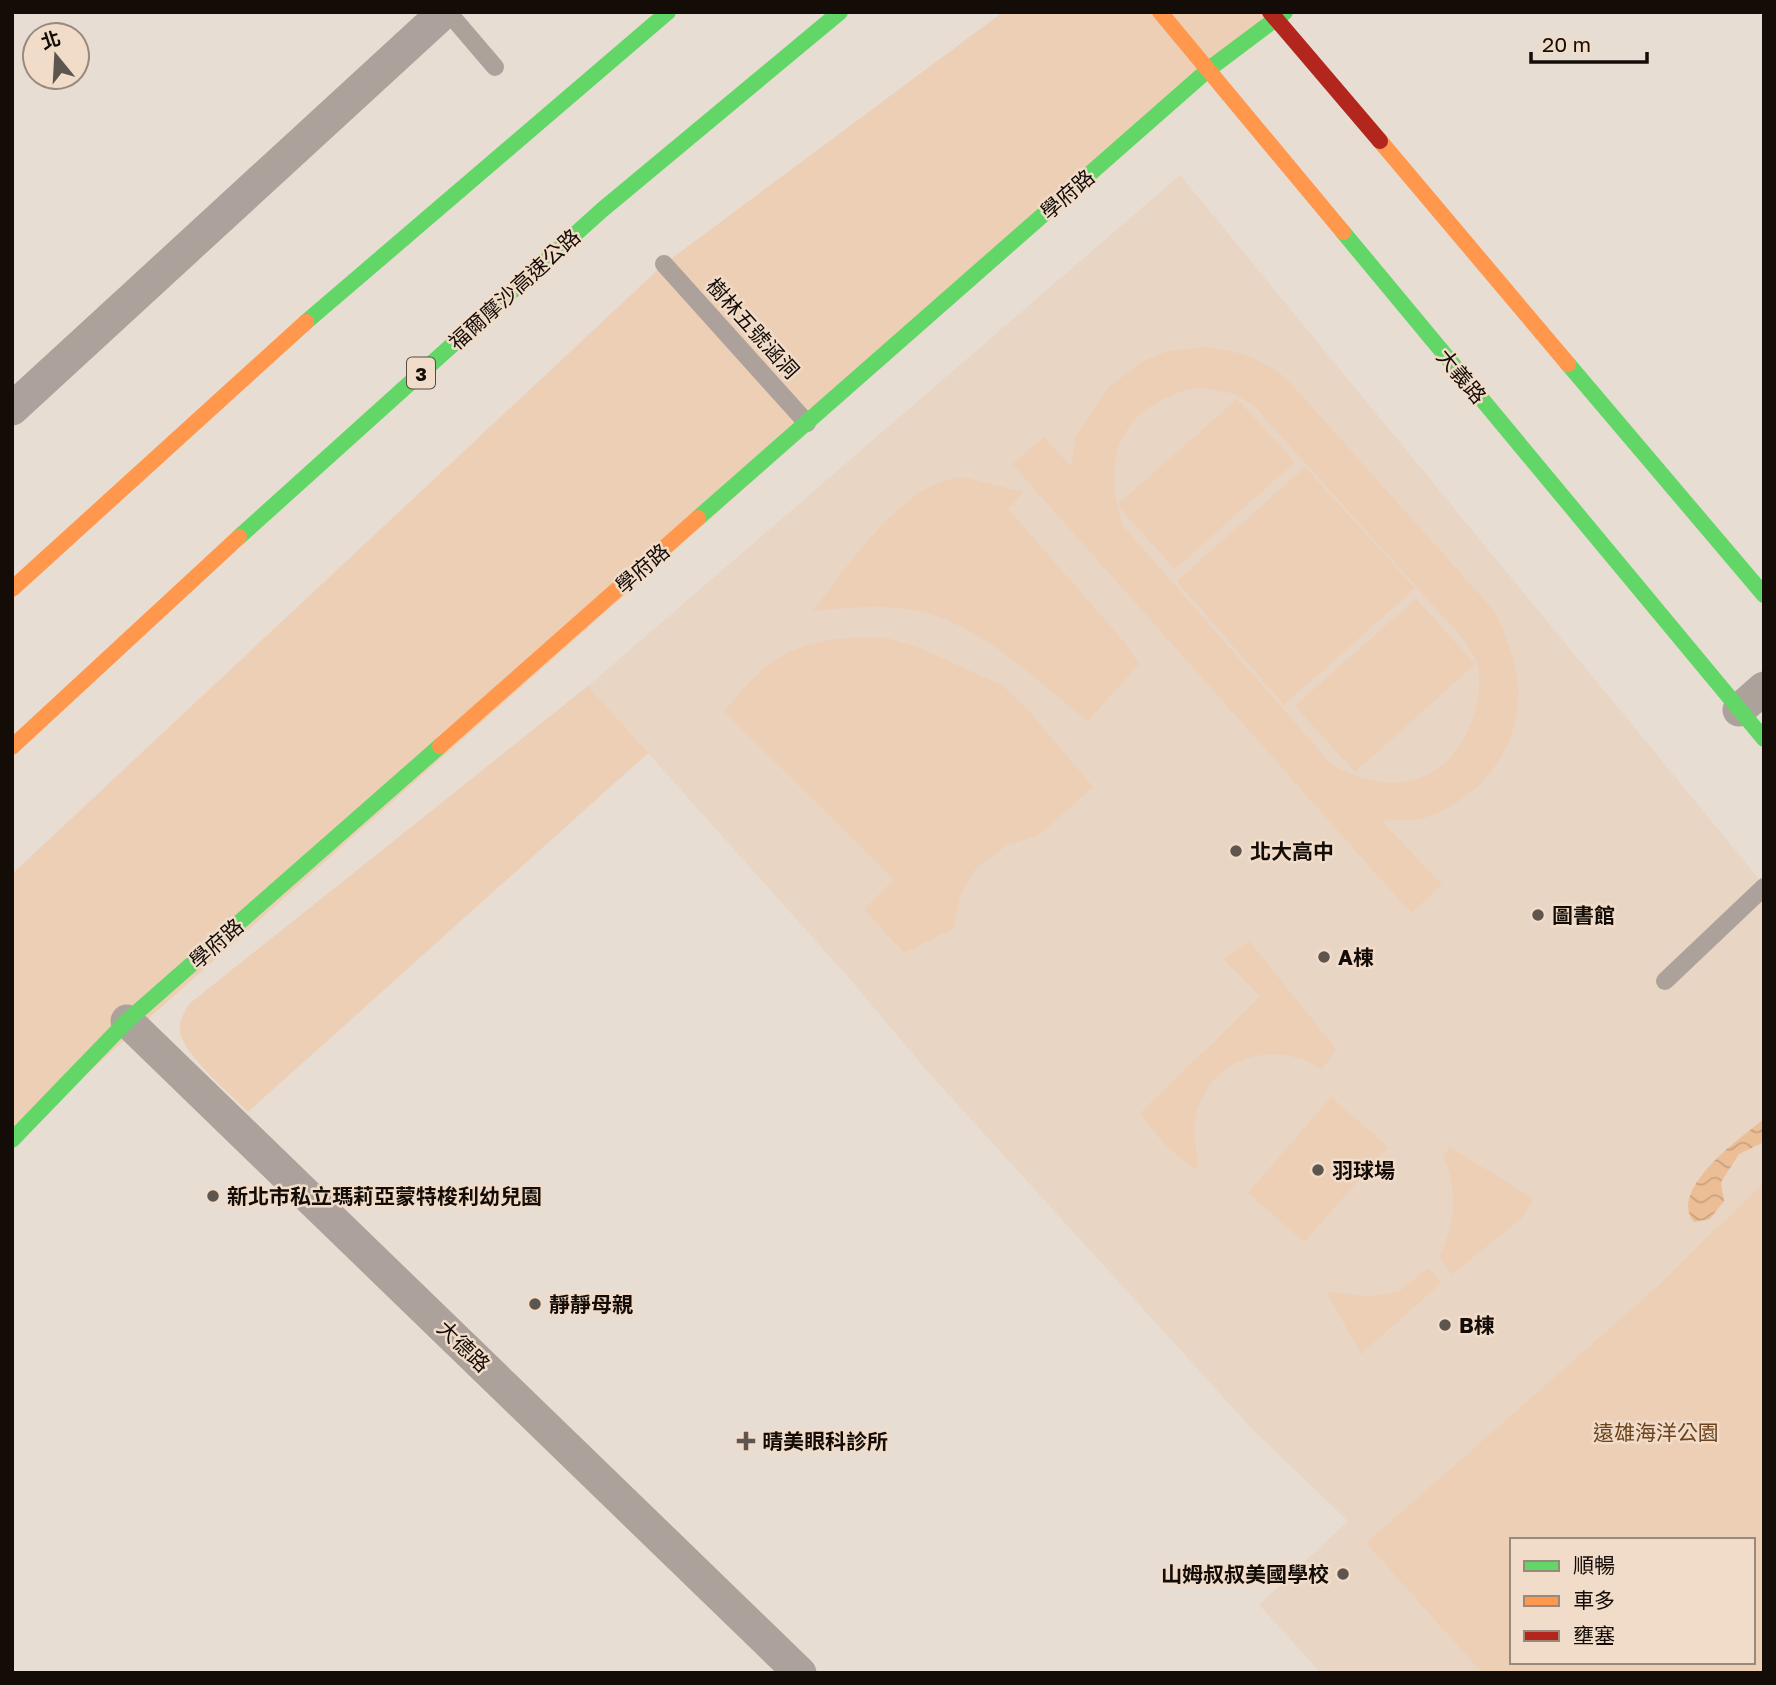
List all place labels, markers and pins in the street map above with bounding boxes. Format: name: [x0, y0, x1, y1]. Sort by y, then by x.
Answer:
place label: 北大高中: [1250, 838, 1334, 864]
marker: 北大高中: [1228, 843, 1244, 859]
place label: 圖書館: [1552, 902, 1615, 928]
marker: 圖書館: [1530, 907, 1546, 923]
place label: A棟: [1338, 944, 1374, 970]
marker: A棟: [1316, 949, 1332, 965]
place label: 羽球場: [1332, 1157, 1395, 1183]
marker: 羽球場: [1310, 1162, 1326, 1178]
place label: 新北市私立瑪莉亞蒙特梭利幼兒園: [227, 1183, 542, 1209]
marker: 新北市私立瑪莉亞蒙特梭利幼兒園: [205, 1188, 221, 1204]
place label: 靜靜母親: [549, 1291, 633, 1317]
marker: 靜靜母親: [527, 1296, 543, 1312]
place label: B棟: [1459, 1312, 1495, 1338]
marker: B棟: [1437, 1317, 1453, 1333]
place label: 晴美眼科診所: [762, 1428, 888, 1454]
marker: 晴美眼科診所: [736, 1431, 756, 1451]
place label: 山姆叔叔美國學校: [1161, 1561, 1329, 1587]
marker: 山姆叔叔美國學校: [1335, 1566, 1351, 1582]

